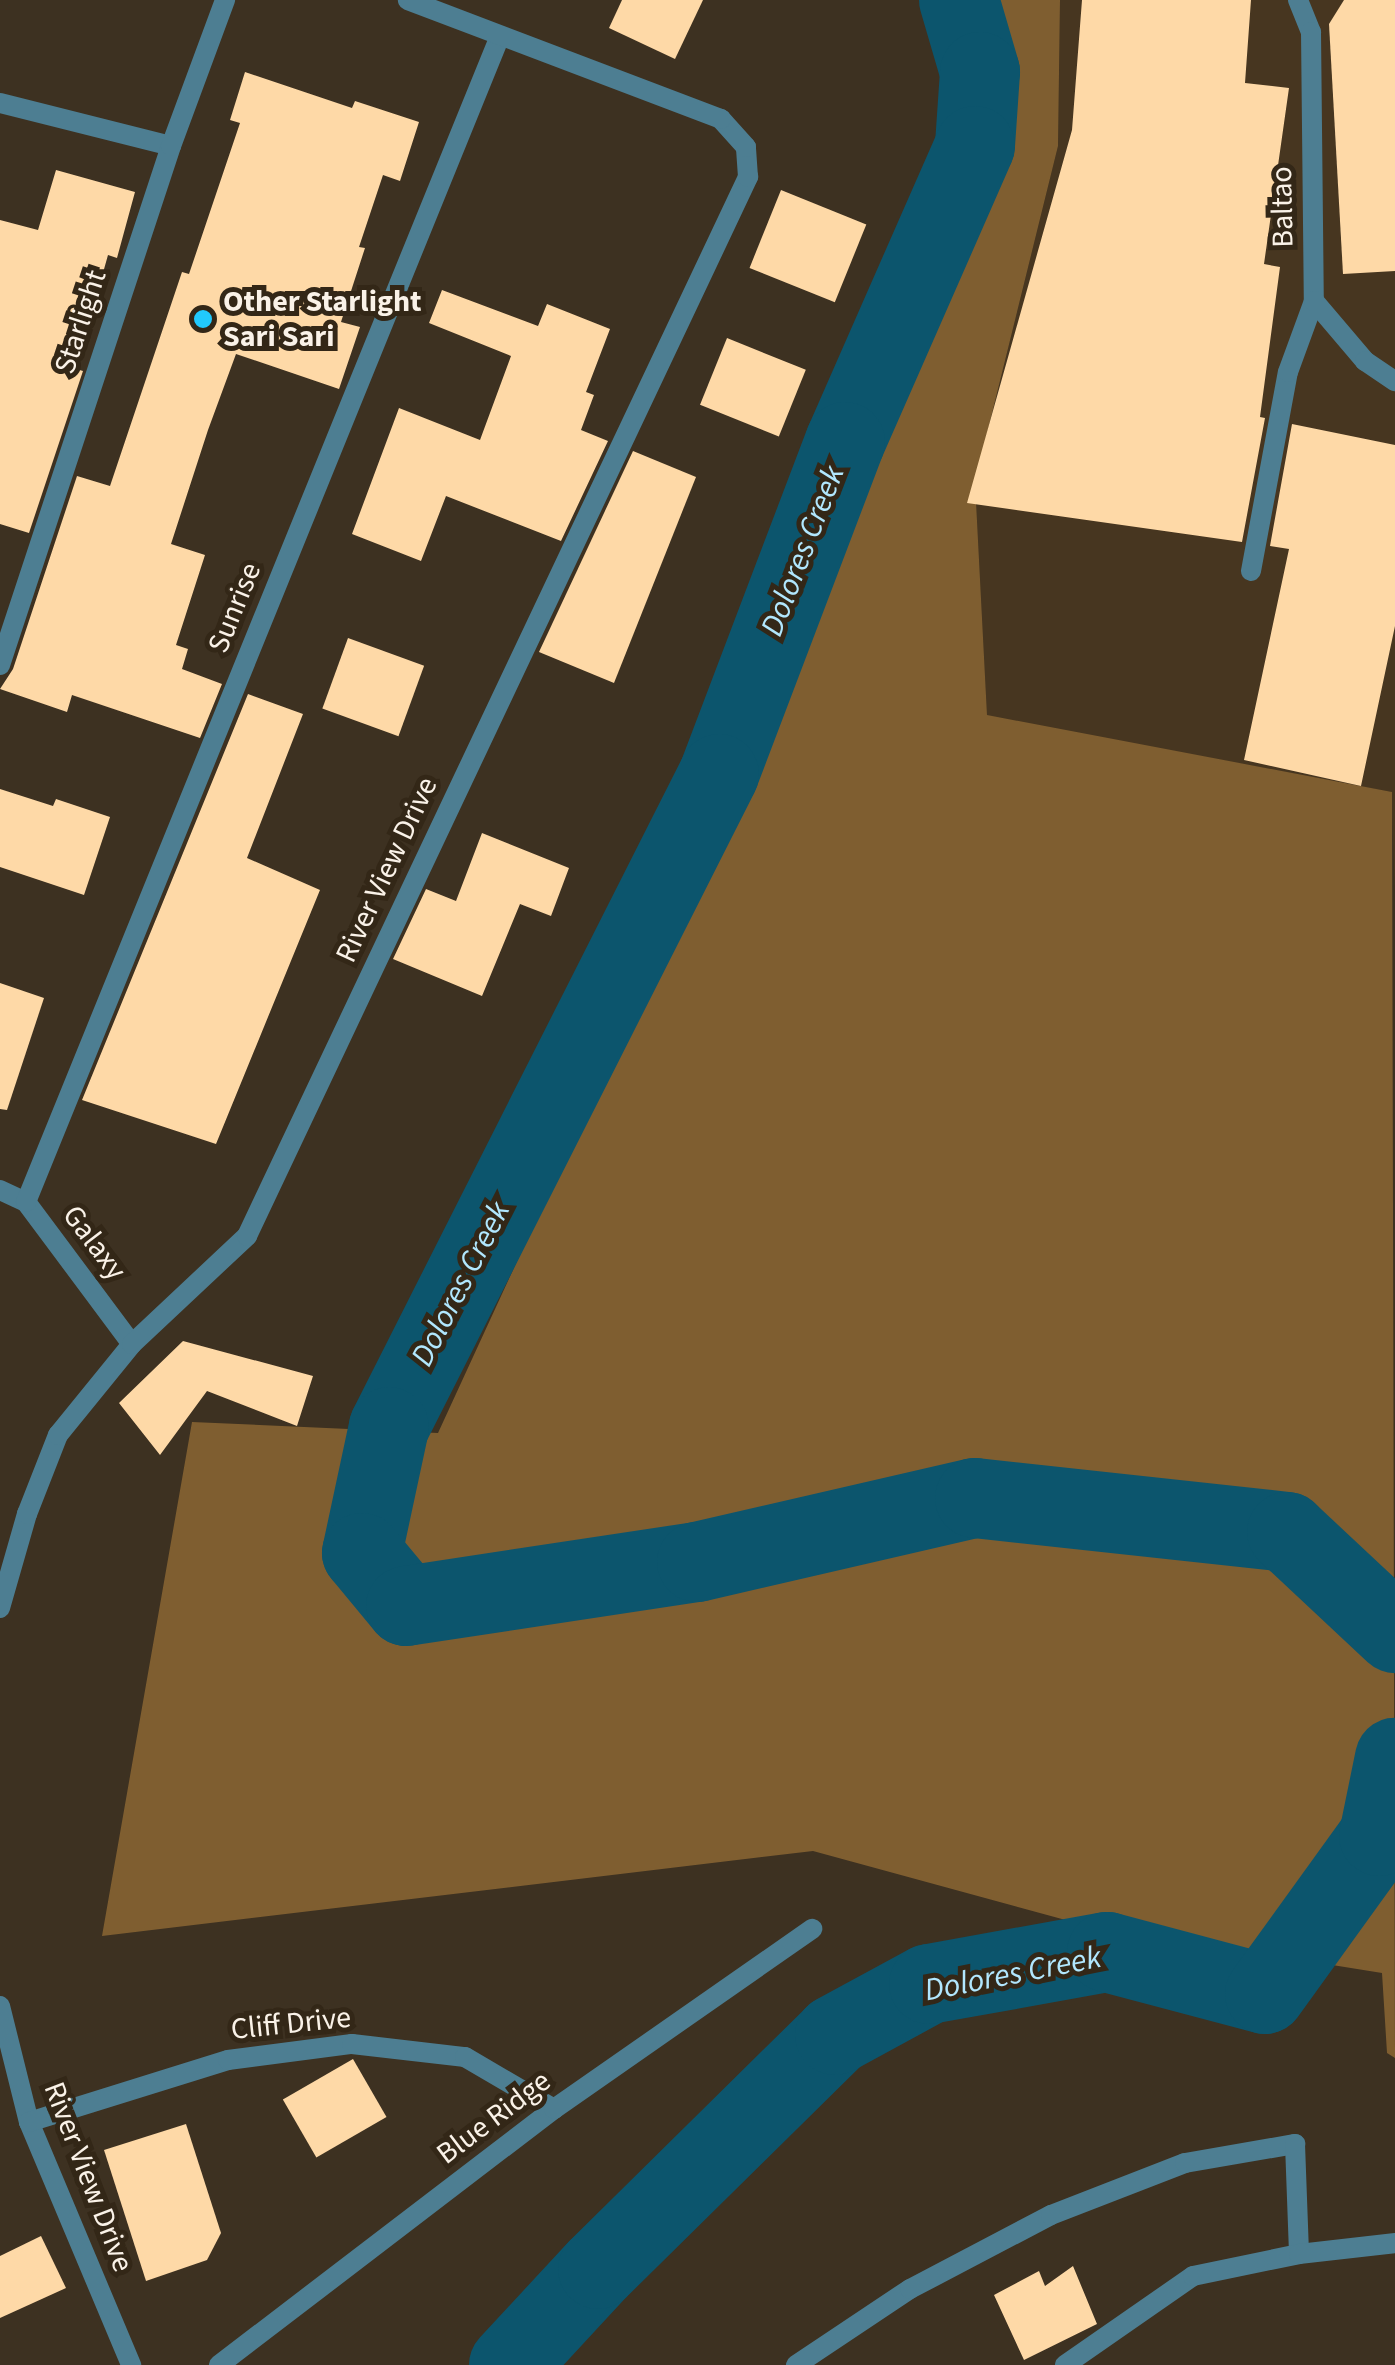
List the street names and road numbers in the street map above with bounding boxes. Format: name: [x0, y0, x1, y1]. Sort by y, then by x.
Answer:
street label: Baltao: [1264, 166, 1302, 248]
street label: Starlight: [47, 266, 115, 378]
street label: Sunrise: [201, 558, 269, 658]
street label: River View Drive: [328, 772, 446, 968]
street label: Galaxy: [54, 1199, 134, 1287]
street label: Cliff Drive: [229, 2000, 353, 2048]
street label: Blue Ridge: [430, 2064, 558, 2172]
street label: River View Drive: [35, 2077, 141, 2277]

